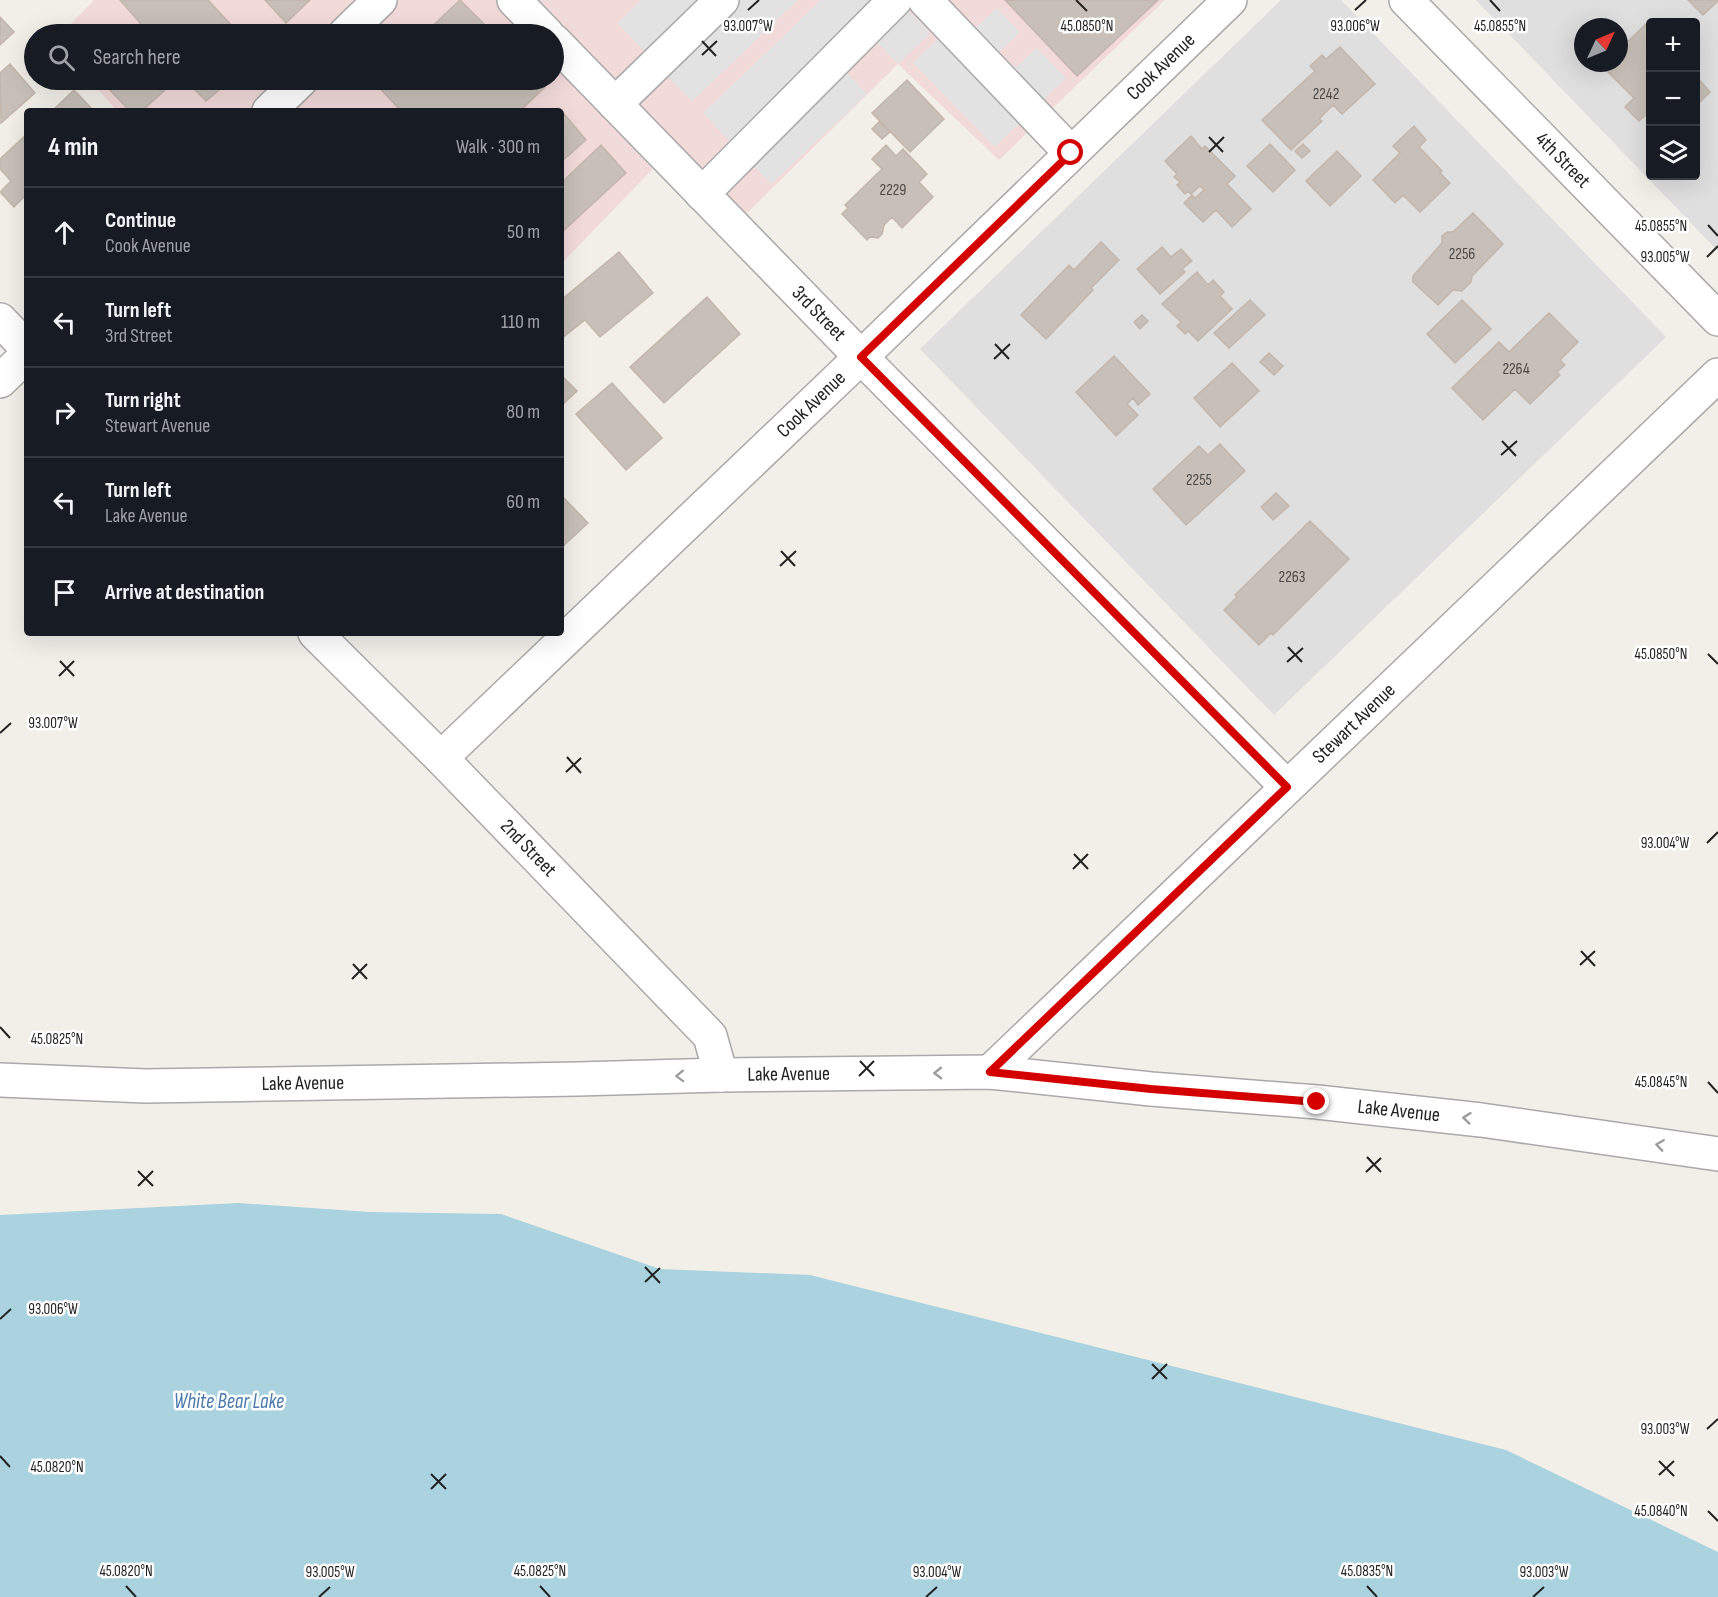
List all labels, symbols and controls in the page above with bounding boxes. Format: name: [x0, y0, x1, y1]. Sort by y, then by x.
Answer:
text: 93.007°W: [723, 17, 773, 36]
text: 45.0850°N: [1061, 17, 1113, 36]
text: 93.006°W: [1330, 17, 1380, 36]
text: 45.0855°N: [1474, 17, 1526, 36]
north arrow: [1574, 18, 1628, 72]
map controls: [1646, 18, 1700, 180]
button: +: [1646, 18, 1700, 72]
search box: [24, 24, 564, 90]
street label: Cook Avenue: [1122, 28, 1200, 105]
icon: search: [45, 41, 78, 74]
text: Search here: [93, 44, 180, 71]
button: −: [1646, 72, 1700, 126]
house number: 2242: [1313, 85, 1339, 104]
button: layers: [1646, 126, 1700, 180]
street label: 4th Street: [1530, 127, 1595, 193]
text: 4 min: [48, 132, 98, 163]
text: Walk · 300 m: [456, 135, 540, 159]
route start: [1057, 139, 1083, 165]
house number: 2229: [880, 181, 906, 200]
text: Continue: [105, 207, 176, 234]
icon: ahead: [48, 216, 81, 249]
text: 45.0855°N: [1635, 217, 1687, 236]
text: 50 m: [507, 220, 540, 244]
text: Cook Avenue: [105, 234, 191, 258]
house number: 2256: [1449, 245, 1475, 264]
text: 93.005°W: [1641, 248, 1690, 267]
street label: 3rd Street: [787, 281, 851, 346]
text: Turn left: [105, 297, 171, 324]
icon: left: [48, 306, 81, 339]
text: 110 m: [501, 310, 540, 334]
text: 3rd Street: [105, 324, 173, 348]
house number: 2264: [1502, 360, 1530, 379]
street label: Cook Avenue: [772, 366, 851, 443]
text: Turn right: [105, 387, 181, 414]
icon: right: [48, 396, 81, 429]
text: 80 m: [506, 400, 540, 424]
text: Stewart Avenue: [105, 414, 210, 438]
house number: 2255: [1186, 471, 1212, 490]
text: Turn left: [105, 477, 171, 504]
icon: left: [48, 486, 81, 519]
text: 60 m: [506, 490, 540, 514]
text: Lake Avenue: [105, 504, 188, 528]
house number: 2263: [1279, 568, 1305, 587]
icon: arrive: [48, 576, 81, 609]
text: Arrive at destination: [105, 579, 264, 606]
text: 45.0850°N: [1635, 645, 1687, 664]
street label: Stewart Avenue: [1308, 678, 1400, 769]
text: 93.007°W: [28, 714, 78, 733]
street label: 2nd Street: [495, 815, 561, 882]
text: 93.004°W: [1641, 834, 1690, 853]
text: 45.0825°N: [31, 1030, 83, 1049]
street label: Lake Avenue: [747, 1062, 830, 1087]
one-way arrow: [934, 1067, 943, 1079]
one-way arrow: [676, 1070, 685, 1082]
street label: Lake Avenue: [261, 1071, 344, 1096]
text: 45.0845°N: [1635, 1073, 1687, 1092]
route end: [1303, 1088, 1329, 1114]
street label: Lake Avenue: [1356, 1095, 1441, 1127]
one-way arrow: [1462, 1112, 1472, 1125]
one-way arrow: [1655, 1140, 1665, 1152]
text: 93.006°W: [28, 1300, 78, 1319]
water label: White Bear Lake: [174, 1389, 284, 1414]
text: 93.003°W: [1640, 1420, 1690, 1439]
text: 45.0820°N: [30, 1458, 84, 1477]
text: 45.0840°N: [1634, 1502, 1688, 1521]
text: 45.0820°N: [99, 1562, 153, 1581]
text: 45.0825°N: [514, 1562, 566, 1581]
text: 45.0835°N: [1341, 1562, 1393, 1581]
text: 93.005°W: [306, 1563, 355, 1582]
text: 93.004°W: [913, 1563, 962, 1582]
text: 93.003°W: [1519, 1563, 1569, 1582]

